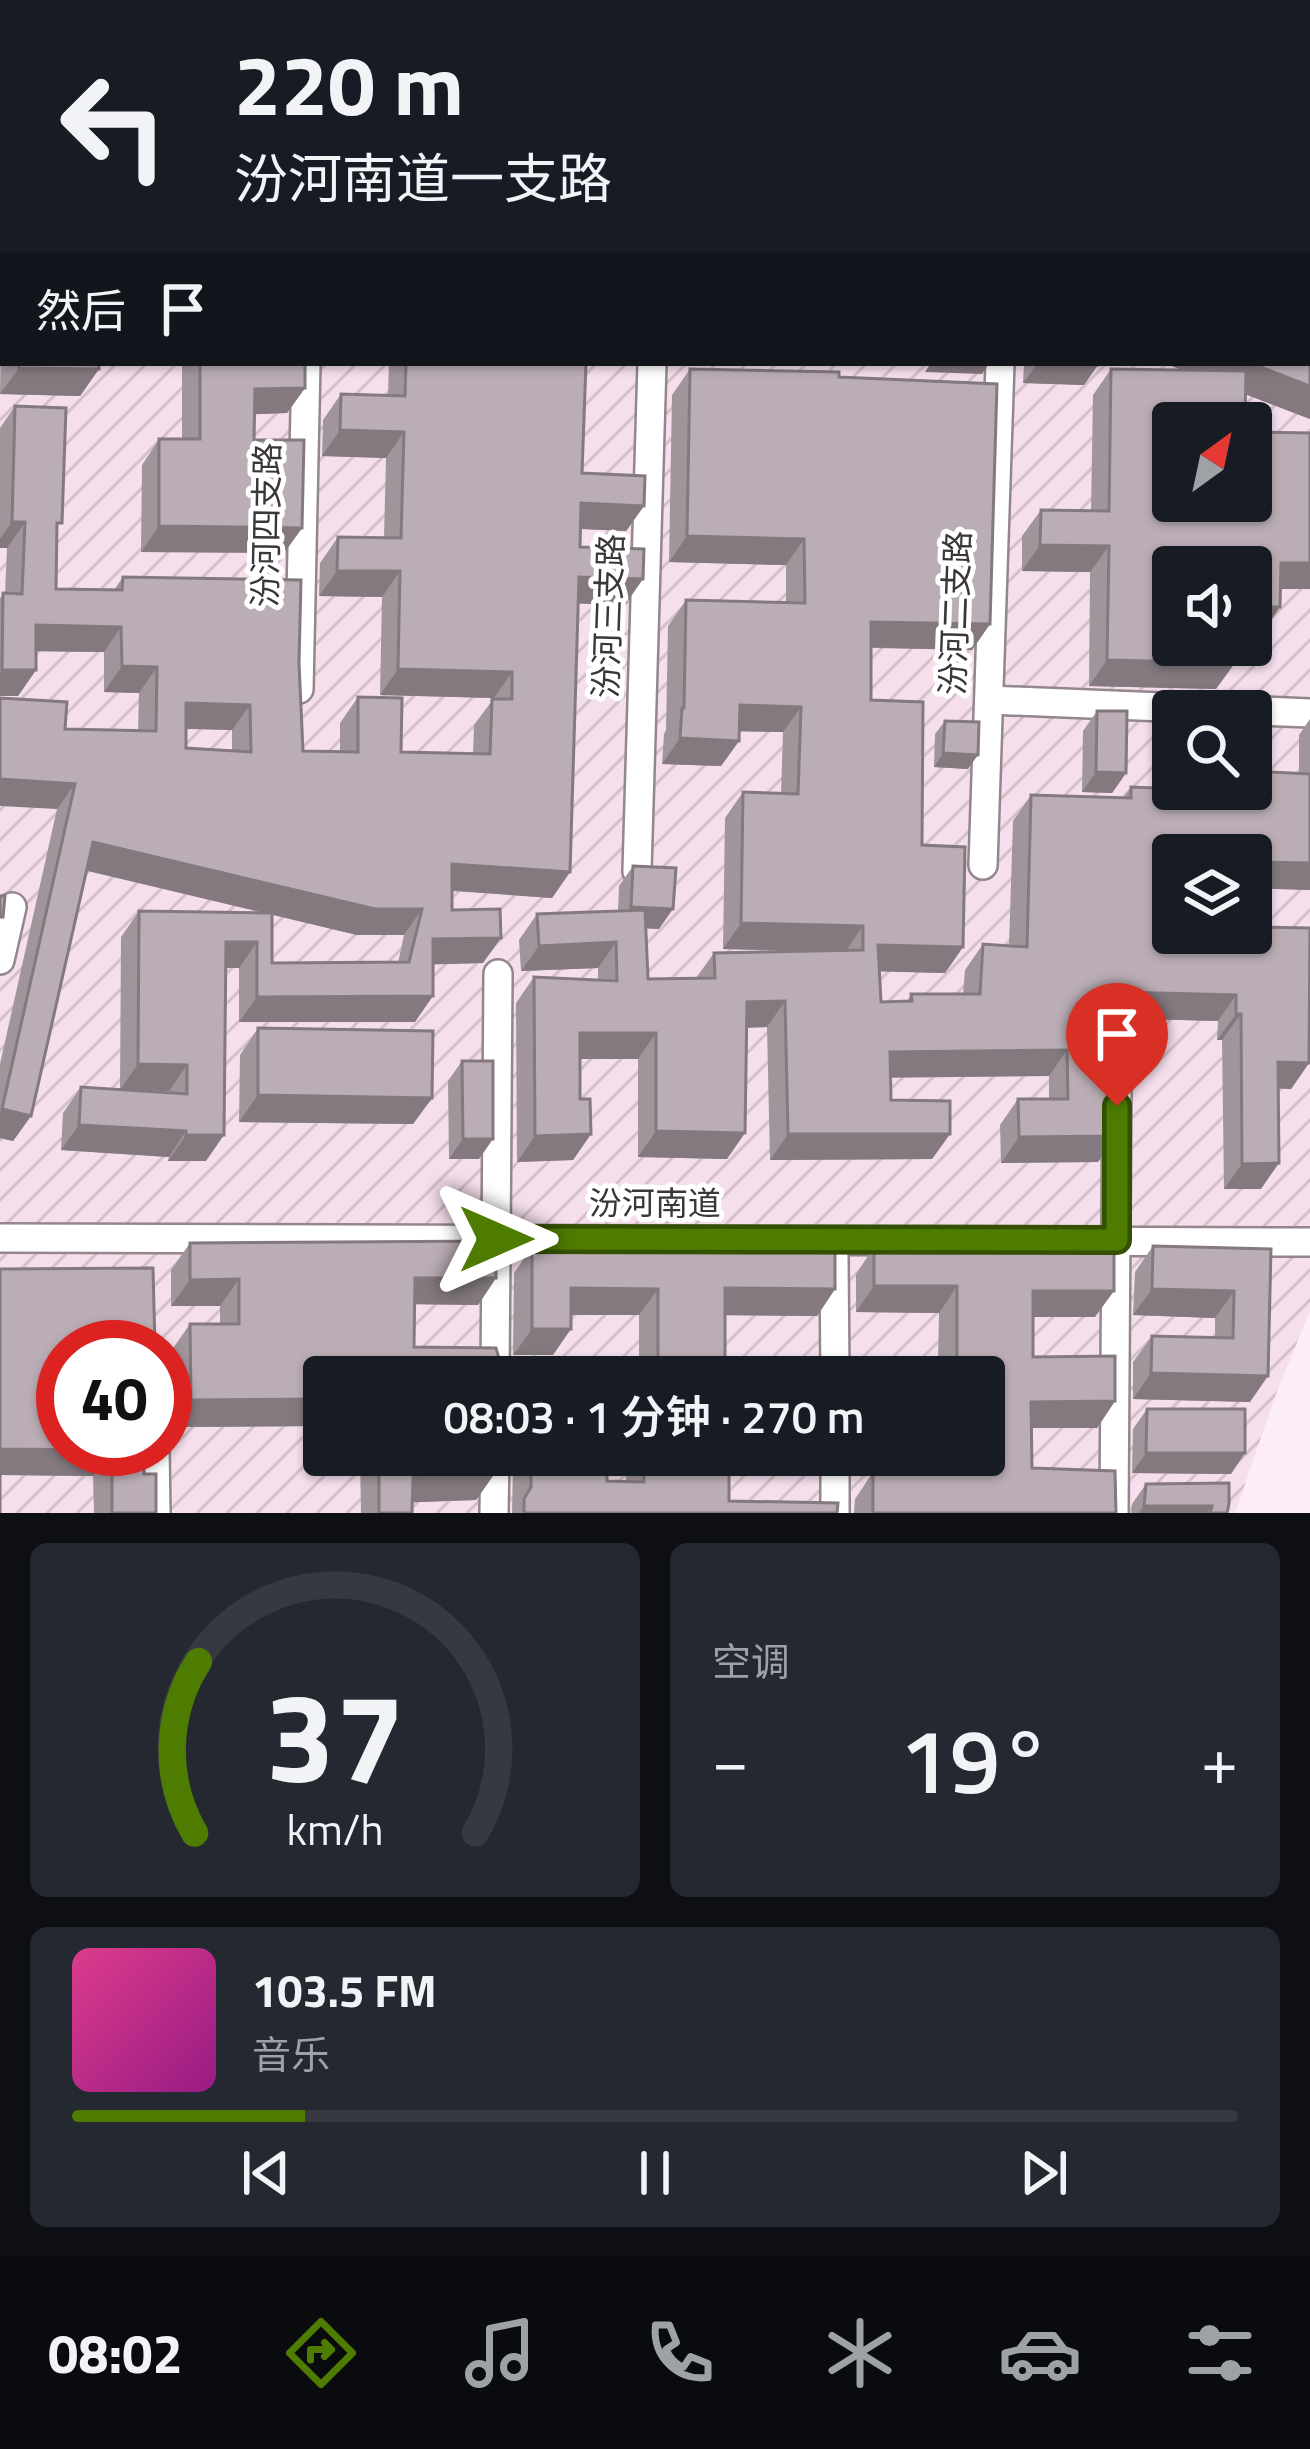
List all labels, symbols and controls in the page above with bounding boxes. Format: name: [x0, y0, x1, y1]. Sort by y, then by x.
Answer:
text: 220 m: [234, 20, 464, 148]
icon: left: [36, 48, 192, 204]
text: 汾河南道一支路: [234, 137, 612, 219]
text: 然后: [36, 276, 126, 344]
icon: arrive: [150, 276, 216, 342]
north arrow: [1152, 402, 1272, 522]
map controls: [1152, 402, 1272, 954]
street label: 汾河四支路: [240, 442, 292, 608]
street label: 汾河二支路: [927, 530, 983, 696]
street label: 汾河三支路: [580, 533, 636, 699]
button: sound: [1152, 546, 1272, 666]
button: search: [1152, 690, 1272, 810]
button: layers: [1152, 834, 1272, 954]
pin: [1066, 983, 1168, 1106]
icon: arrive: [1084, 1001, 1150, 1067]
position arrow: [433, 1176, 559, 1302]
street label: 汾河南道: [589, 1178, 721, 1228]
speed limit sign: 40: [36, 1320, 192, 1476]
text: 08:03 · 1 分钟 · 270 m: [444, 1382, 864, 1450]
text: 空调: [712, 1632, 790, 1691]
text: 37: [265, 1641, 405, 1830]
text: 19°: [899, 1691, 1051, 1828]
text: −: [712, 1709, 749, 1810]
text: +: [1201, 1709, 1238, 1810]
text: km/h: [286, 1796, 384, 1862]
text: 103.5 FM: [252, 1956, 437, 2024]
text: 音乐: [252, 2025, 330, 2084]
icon: previous: [233, 2140, 299, 2206]
icon: pause: [622, 2140, 688, 2206]
icon: next: [1011, 2140, 1077, 2206]
icon: directions: [279, 2311, 363, 2395]
icon: music: [458, 2311, 542, 2395]
icon: phone: [638, 2311, 722, 2395]
icon: climate: [818, 2311, 902, 2395]
icon: car: [998, 2311, 1082, 2395]
icon: filters: [1178, 2311, 1262, 2395]
text: 08:02: [48, 2312, 183, 2394]

